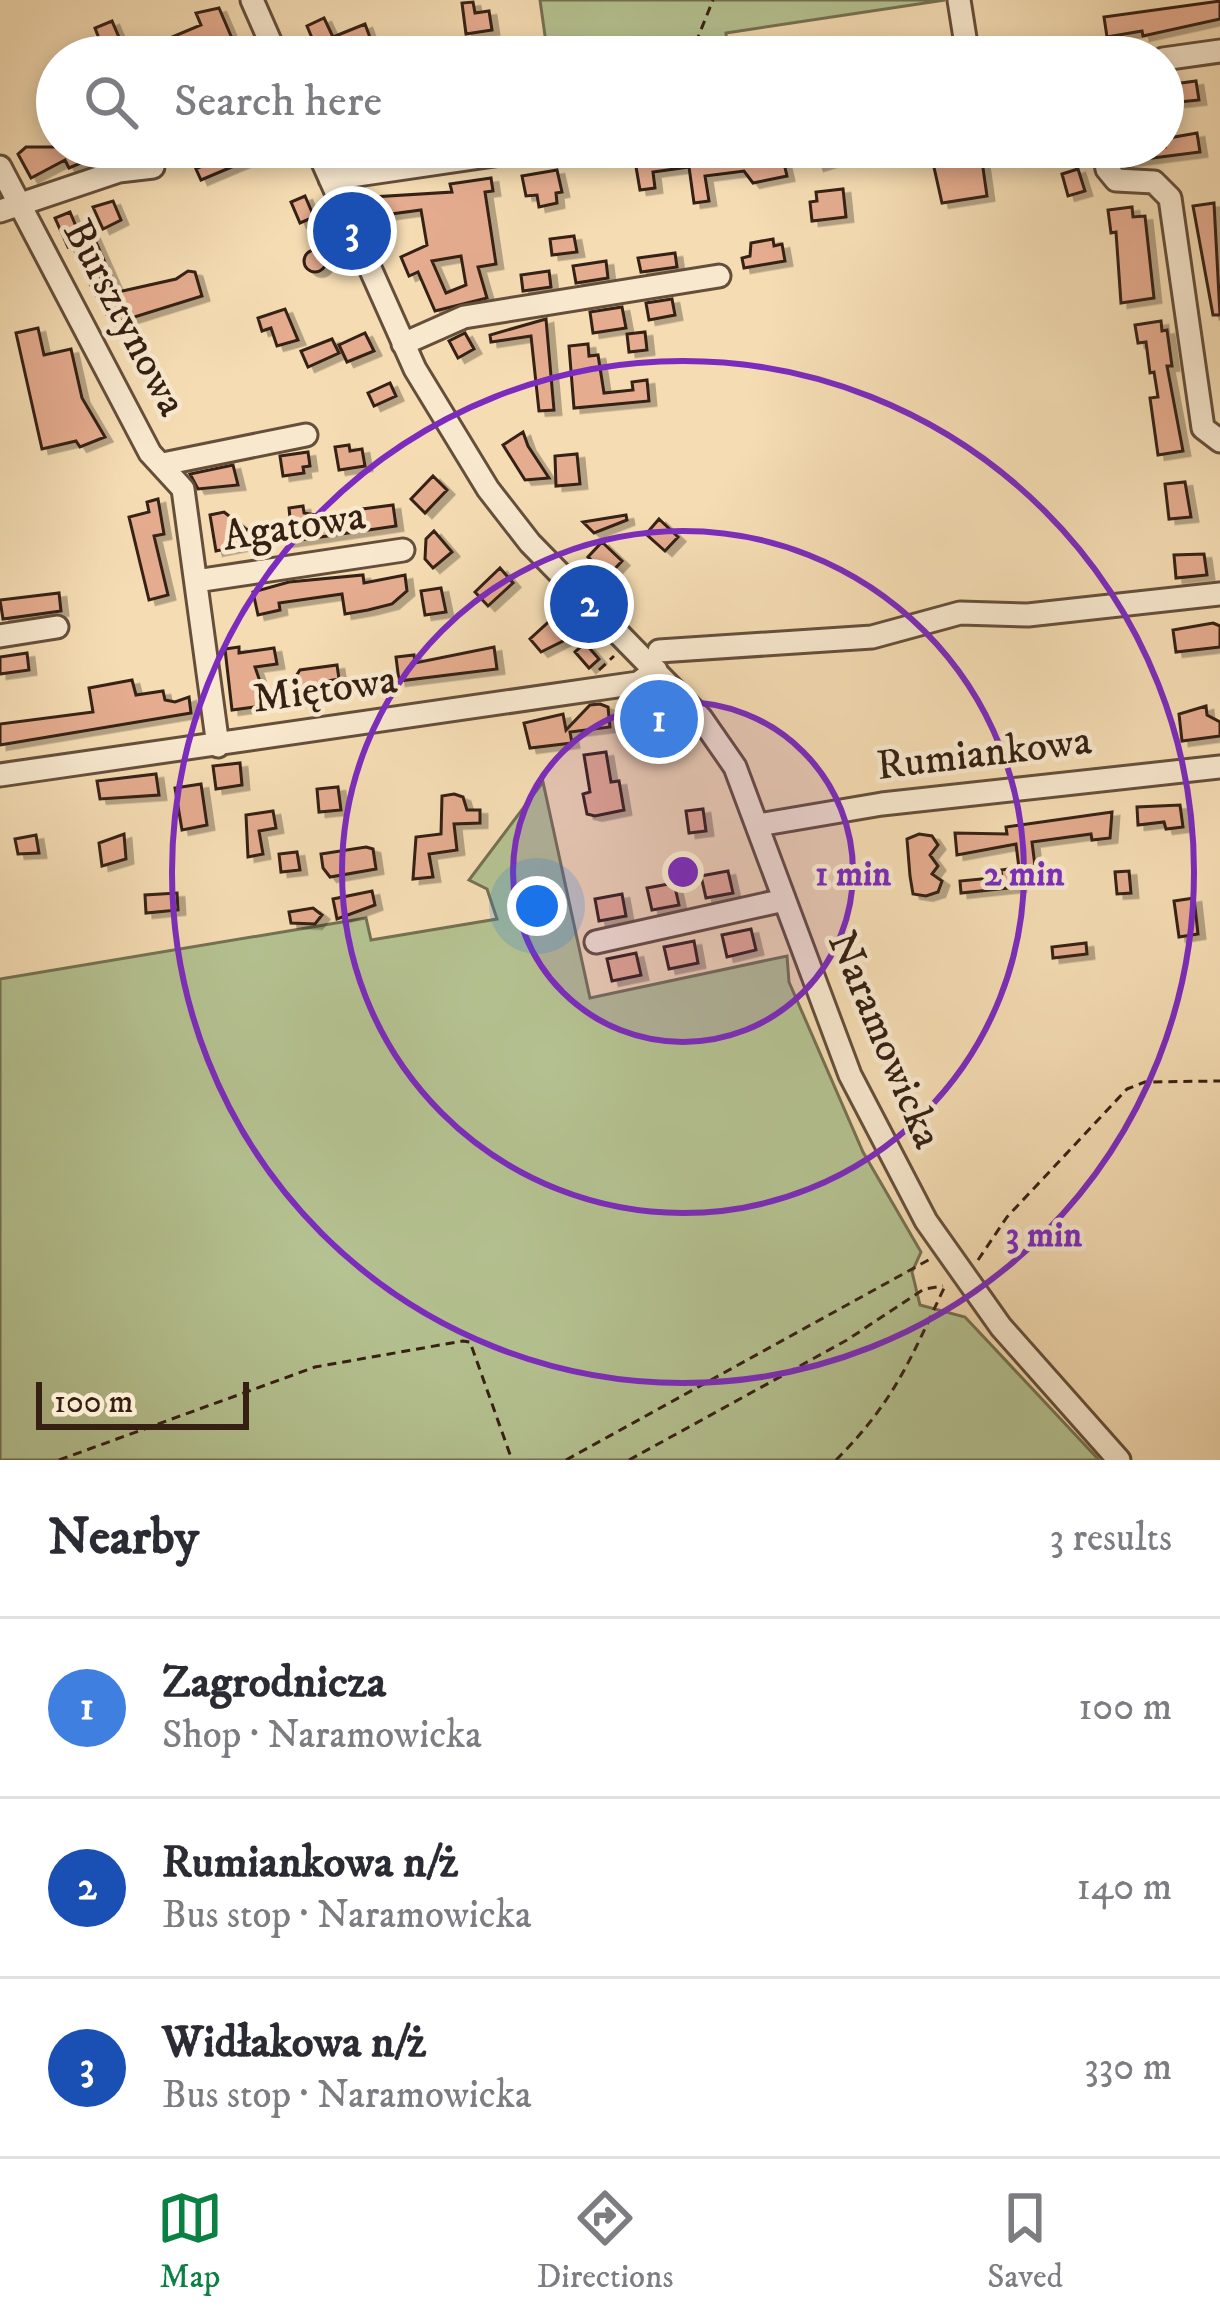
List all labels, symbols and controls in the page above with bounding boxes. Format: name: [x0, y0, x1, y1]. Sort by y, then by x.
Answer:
search box: [36, 36, 1184, 168]
icon: search: [78, 69, 144, 135]
text: Search here: [174, 74, 382, 130]
pin: 3: [313, 186, 391, 276]
street label: Bursztynowa: [51, 211, 197, 425]
street label: Agatowa: [219, 490, 369, 564]
pin: 2: [550, 559, 628, 649]
street label: Miętowa: [250, 654, 401, 726]
pin: 1: [620, 674, 698, 764]
street label: Rumiankowa: [874, 715, 1094, 793]
centre of rings: [662, 851, 704, 893]
text: 1 min: [815, 852, 891, 897]
text: 2 min: [984, 852, 1064, 897]
your location: [507, 876, 567, 936]
street label: Naramowicka: [815, 924, 953, 1157]
text: 3 min: [1006, 1213, 1082, 1258]
scale bar: [36, 1376, 249, 1429]
text: 100 m: [54, 1382, 133, 1423]
text: Nearby: [48, 1506, 199, 1570]
text: 3 results: [1049, 1514, 1172, 1563]
text: Zagrodnicza: [162, 1655, 386, 1711]
text: 1: [80, 1683, 94, 1732]
text: 100 m: [1078, 1683, 1172, 1732]
text: Shop · Naramowicka: [162, 1711, 482, 1760]
text: Rumiankowa n/ż: [162, 1835, 458, 1891]
text: 2: [77, 1863, 97, 1912]
text: 140 m: [1077, 1863, 1172, 1912]
text: Bus stop · Naramowicka: [162, 1891, 532, 1940]
text: Widłakowa n/ż: [162, 2015, 426, 2071]
text: 3: [80, 2043, 94, 2092]
text: 330 m: [1084, 2043, 1172, 2092]
text: Bus stop · Naramowicka: [162, 2071, 532, 2120]
tab: Map: [157, 2185, 223, 2298]
tab: Directions: [537, 2185, 673, 2298]
tab: Saved: [987, 2185, 1063, 2298]

